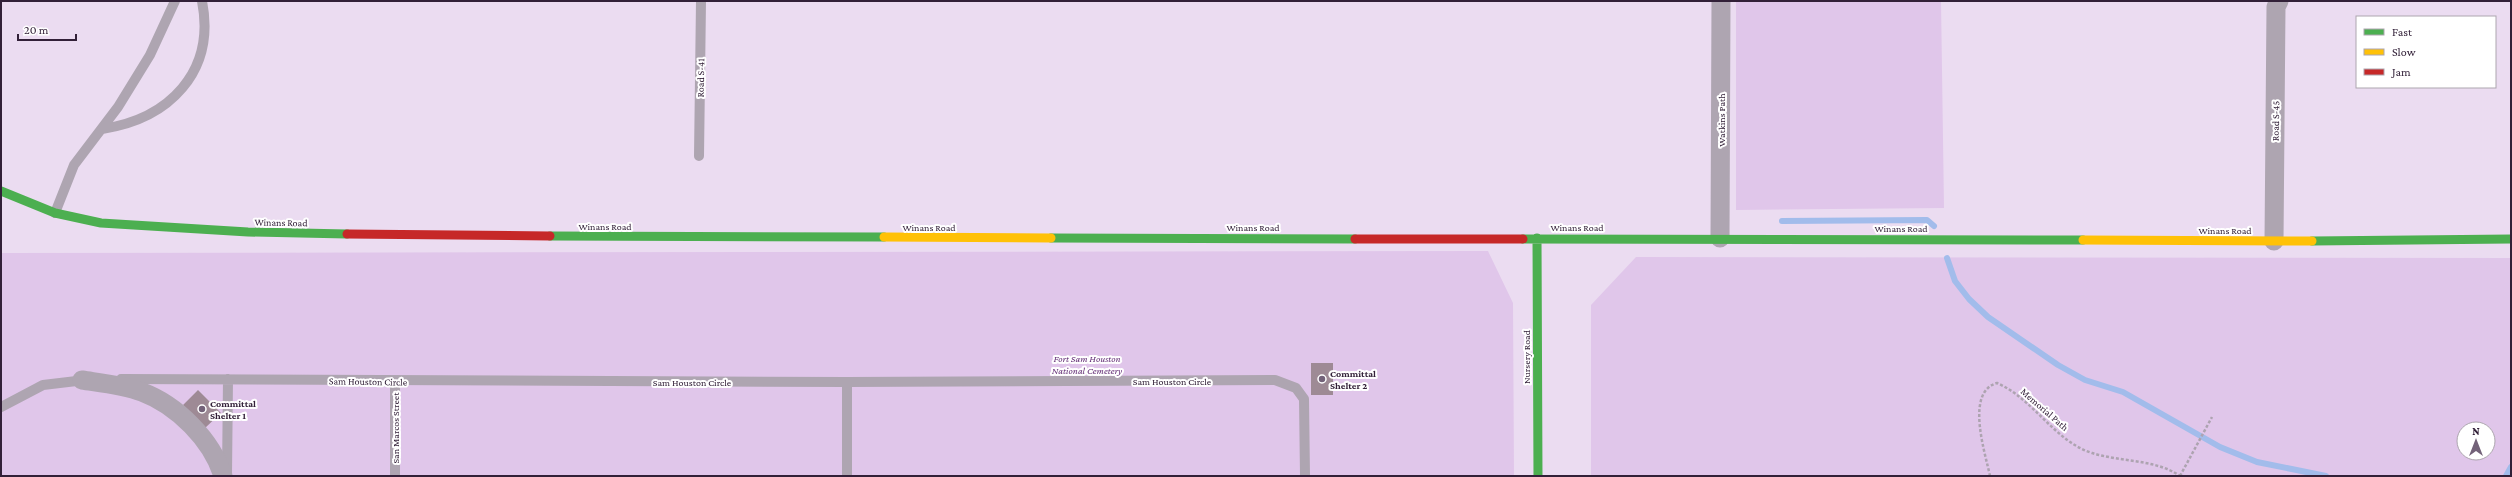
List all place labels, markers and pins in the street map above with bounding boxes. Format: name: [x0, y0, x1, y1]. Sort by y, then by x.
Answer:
place label: Committal Shelter 2: [1330, 368, 1376, 391]
marker: Committal Shelter 2: [1317, 374, 1327, 384]
place label: Committal Shelter 1: [210, 398, 256, 421]
marker: Committal Shelter 1: [197, 404, 207, 414]

